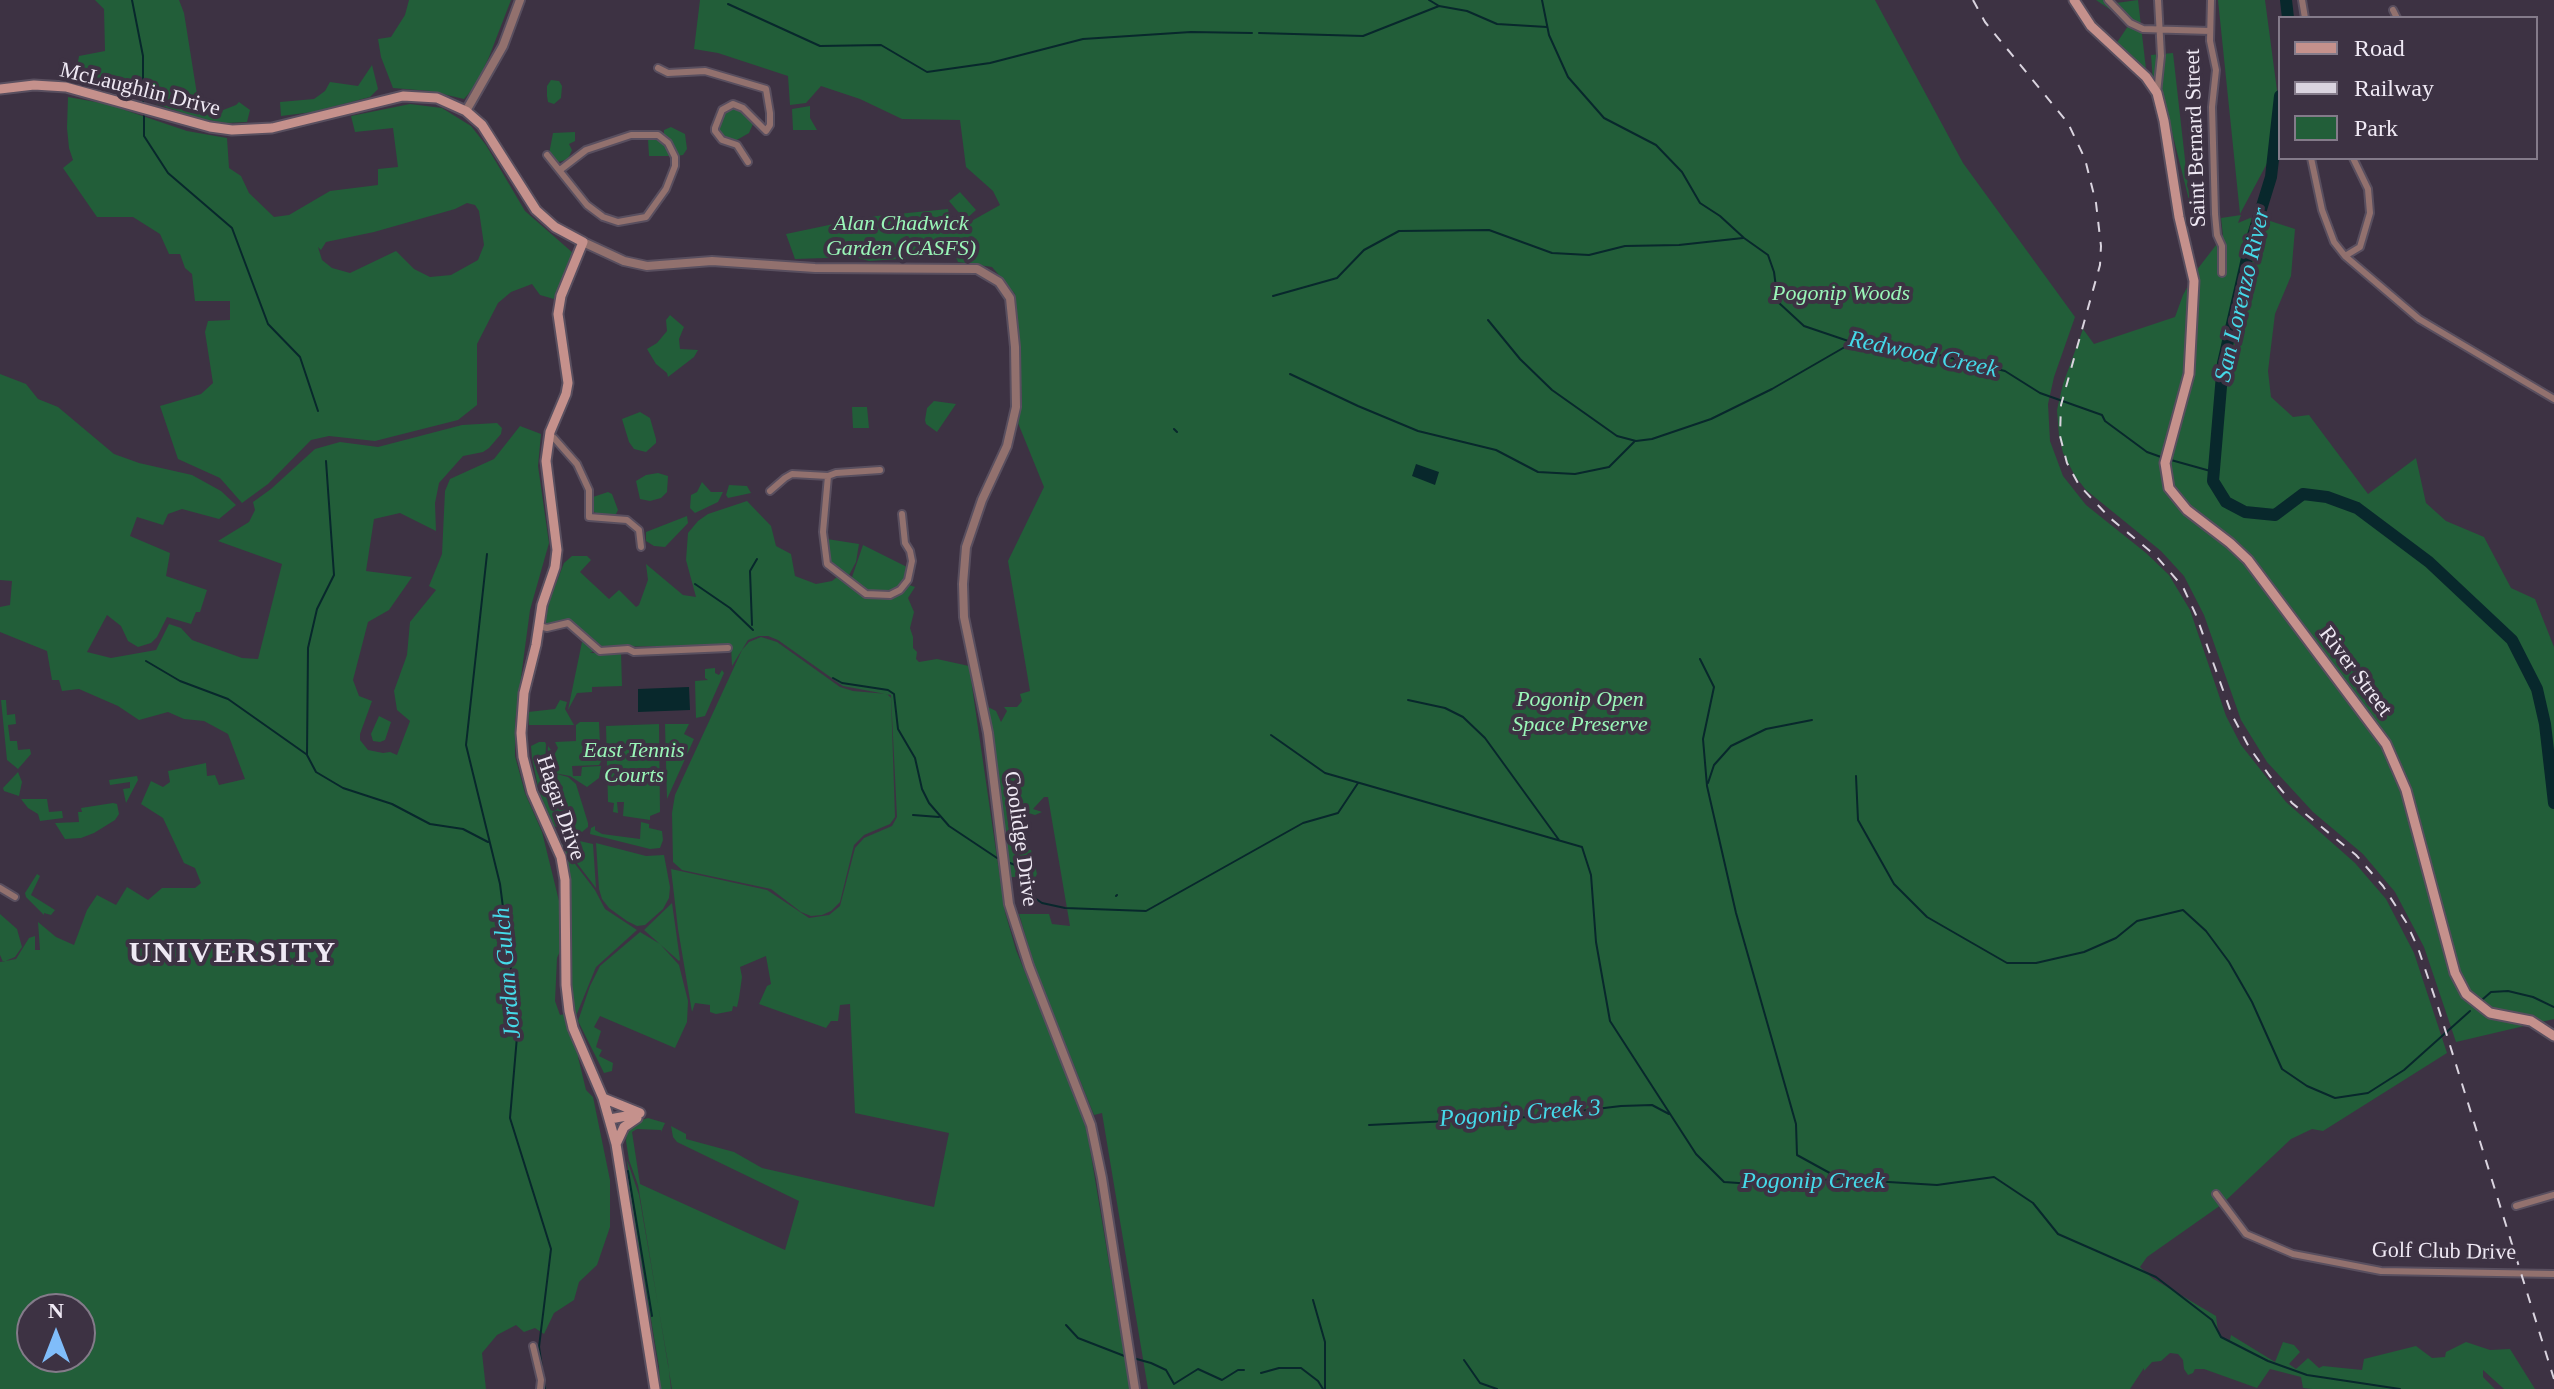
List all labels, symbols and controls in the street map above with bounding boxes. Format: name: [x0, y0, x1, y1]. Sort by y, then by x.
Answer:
legend: [2278, 16, 2538, 160]
text: Road: [2354, 35, 2405, 61]
street label: Saint Bernard Street: [2180, 48, 2212, 228]
street label: McLaughlin Drive: [57, 57, 223, 123]
text: Railway: [2354, 75, 2434, 101]
text: Park: [2354, 115, 2398, 141]
water label: San Lorenzo River: [2209, 205, 2277, 385]
park label: Alan Chadwick Garden (CASFS): [826, 211, 976, 262]
park label: Pogonip Woods: [1772, 281, 1910, 307]
water label: Redwood Creek: [1846, 325, 2000, 385]
street label: River Street: [2313, 622, 2397, 722]
park label: Pogonip Open Space Preserve: [1512, 687, 1648, 738]
park label: East Tennis Courts: [583, 738, 685, 790]
street label: Hagar Drive: [530, 752, 590, 864]
street label: Coolidge Drive: [997, 770, 1043, 908]
water label: Jordan Gulch: [488, 906, 528, 1040]
district label: UNIVERSITY: [129, 936, 337, 972]
water label: Pogonip Creek 3: [1438, 1094, 1602, 1134]
water label: Pogonip Creek: [1741, 1168, 1885, 1196]
street label: Golf Club Drive: [2372, 1238, 2516, 1266]
north arrow: [16, 1293, 96, 1373]
text: N: [48, 1298, 64, 1323]

